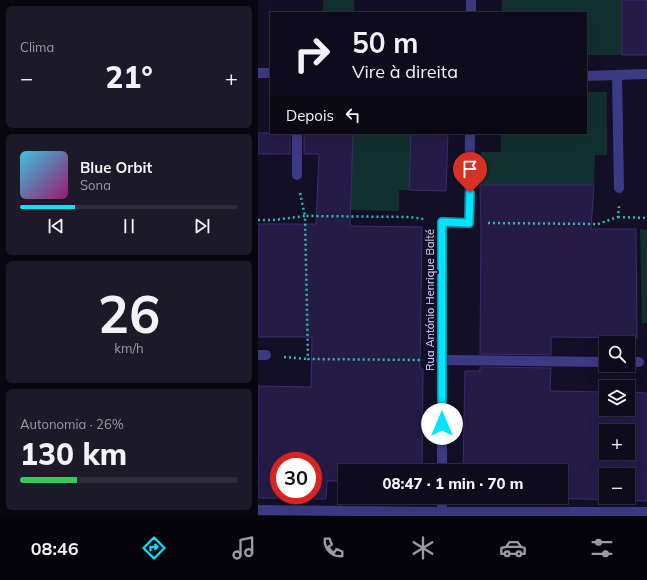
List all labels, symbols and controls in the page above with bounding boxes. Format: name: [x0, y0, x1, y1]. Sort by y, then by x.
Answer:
text: 50 m: [352, 25, 418, 60]
icon: right: [286, 28, 338, 80]
text: Clima: [20, 39, 54, 55]
text: 21°: [105, 58, 153, 96]
text: Vire à direita: [352, 60, 458, 83]
text: −: [20, 64, 33, 92]
text: +: [225, 64, 238, 92]
icon: left: [342, 104, 364, 126]
text: Depois: [286, 106, 334, 125]
pin: [453, 152, 487, 193]
text: Blue Orbit: [80, 158, 152, 177]
icon: arrive: [459, 158, 481, 180]
text: Sona: [80, 177, 111, 193]
icon: previous: [45, 215, 67, 237]
icon: pause: [118, 215, 140, 237]
icon: next: [191, 215, 213, 237]
street label: Rua António Henrique Balté: [423, 229, 437, 371]
text: 26: [98, 281, 160, 346]
map controls: [599, 336, 635, 504]
button: search: [599, 336, 635, 372]
text: km/h: [114, 340, 144, 356]
button: layers: [599, 380, 635, 416]
position arrow: [421, 403, 463, 445]
text: Autonomia · 26%: [20, 416, 124, 432]
button: +: [599, 424, 635, 460]
text: 130 km: [20, 435, 127, 473]
speed limit sign: 30: [270, 452, 322, 504]
button: −: [599, 468, 635, 504]
text: 08:47 · 1 min · 70 m: [383, 474, 523, 493]
icon: directions: [140, 534, 168, 562]
icon: music: [230, 534, 258, 562]
icon: phone: [319, 534, 347, 562]
icon: climate: [409, 534, 437, 562]
icon: car: [499, 534, 527, 562]
icon: filters: [588, 534, 616, 562]
text: 08:46: [31, 537, 78, 560]

